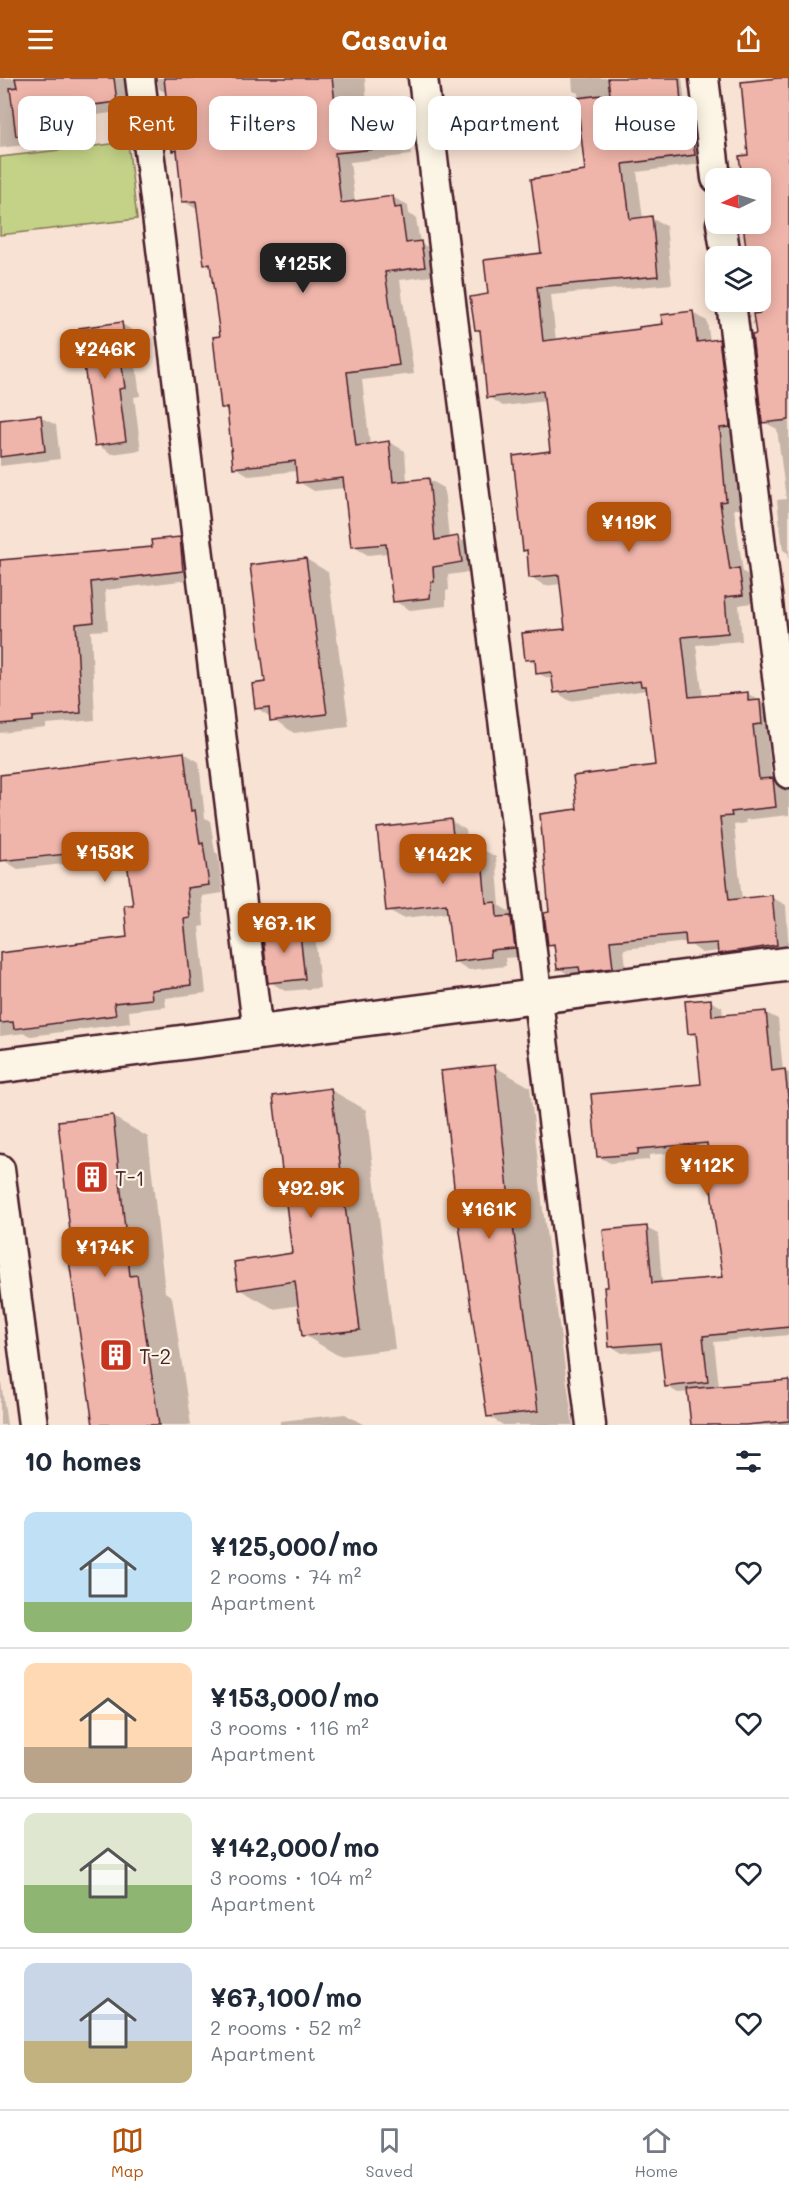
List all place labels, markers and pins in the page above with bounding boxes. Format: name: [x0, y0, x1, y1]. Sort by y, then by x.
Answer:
pin: ¥125K: [261, 243, 345, 294]
pin: ¥246K: [63, 329, 147, 380]
pin: ¥119K: [587, 502, 671, 553]
pin: ¥153K: [63, 832, 147, 883]
pin: ¥142K: [401, 834, 485, 885]
pin: ¥67.1K: [235, 903, 333, 954]
pin: ¥112K: [665, 1145, 749, 1196]
building icon: T-1: [74, 1159, 110, 1195]
place label: T-1: [115, 1164, 145, 1191]
pin: ¥92.9K: [262, 1168, 360, 1219]
pin: ¥161K: [447, 1189, 531, 1240]
pin: ¥174K: [63, 1227, 147, 1278]
building icon: T-2: [98, 1337, 134, 1373]
place label: T-2: [139, 1342, 171, 1369]

